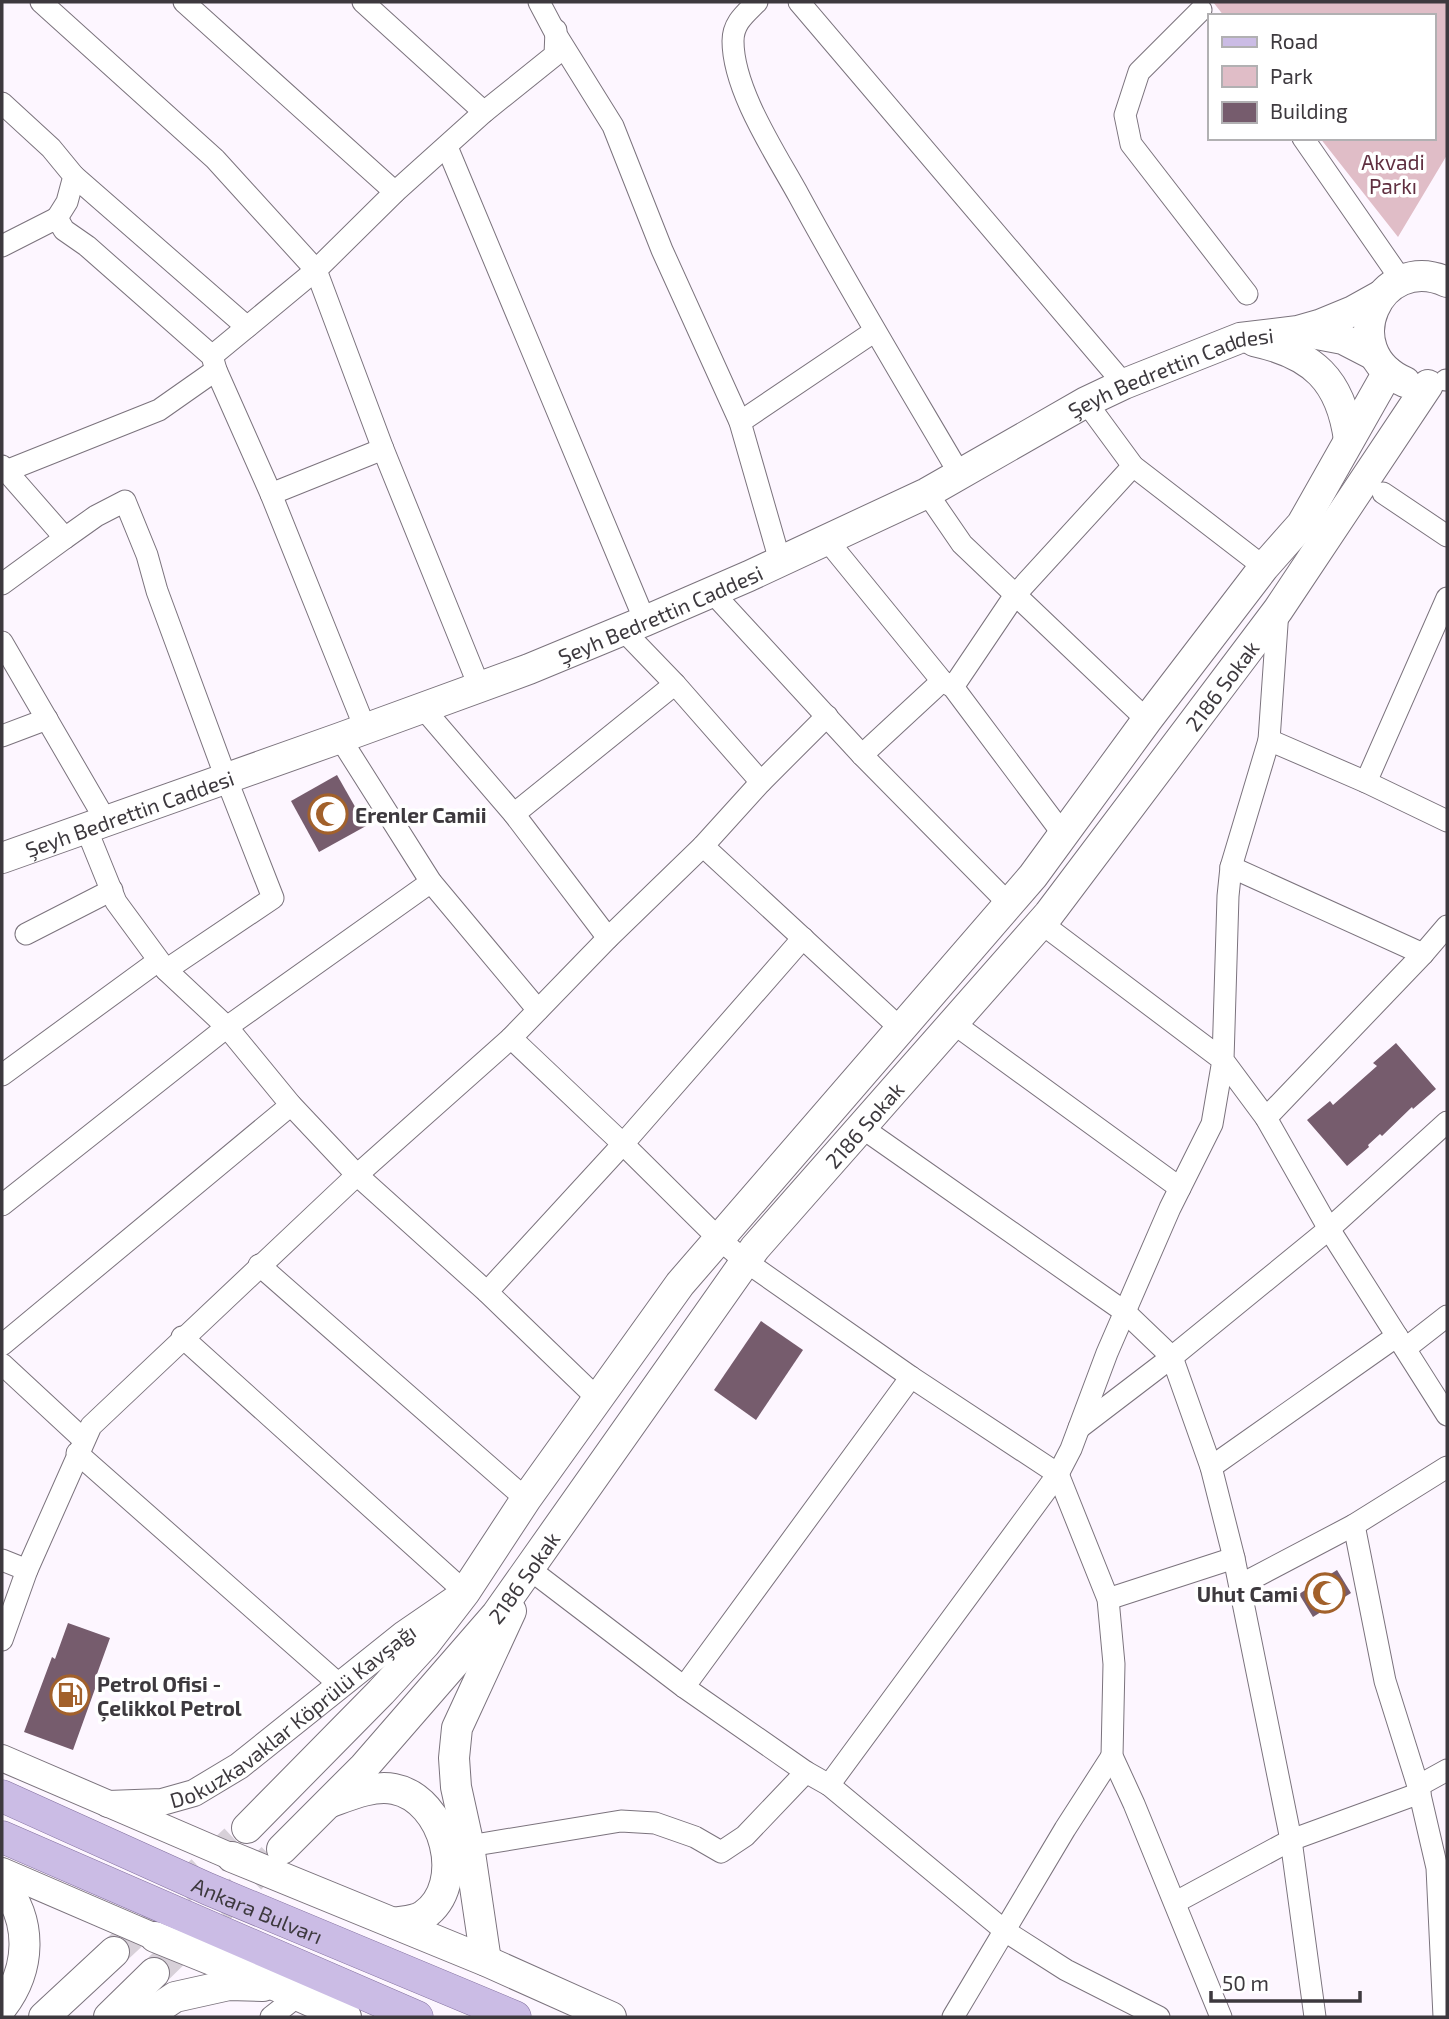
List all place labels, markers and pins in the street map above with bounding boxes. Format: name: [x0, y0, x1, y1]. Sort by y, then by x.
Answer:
mosque icon: Erenler Camii: [307, 793, 349, 835]
place label: Erenler Camii: [355, 802, 487, 827]
mosque icon: Uhut Cami: [1304, 1572, 1346, 1614]
place label: Uhut Cami: [1197, 1581, 1298, 1606]
place label: Petrol Ofisi - Çelikkol Petrol: [97, 1671, 242, 1722]
fuel station icon: Petrol Ofisi - Çelikkol Petrol: [49, 1674, 91, 1716]

